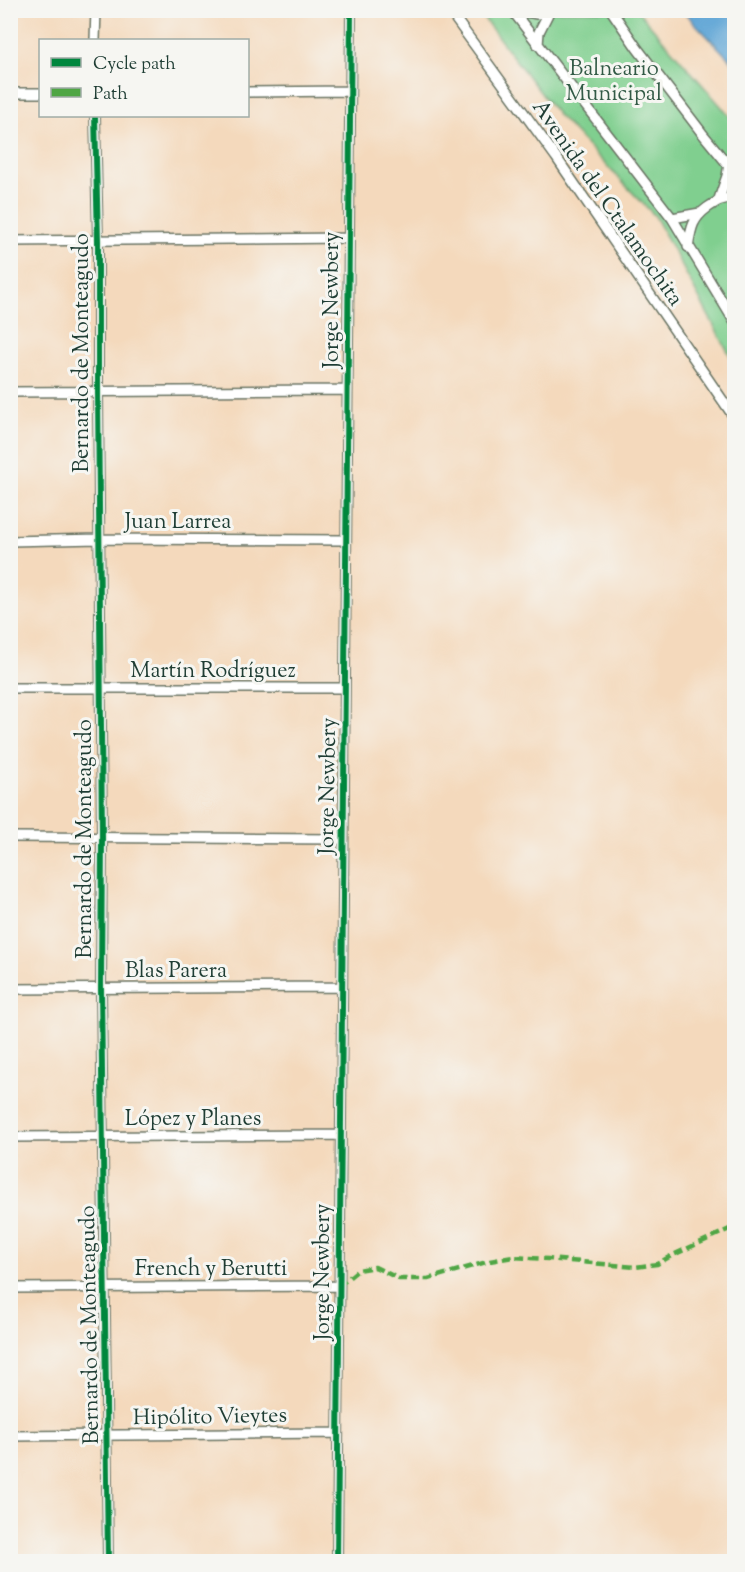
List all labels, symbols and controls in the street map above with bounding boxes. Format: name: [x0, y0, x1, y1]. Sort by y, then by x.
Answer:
legend: [39, 39, 249, 117]
text: Cycle path: [93, 52, 176, 78]
park label: Balneario Municipal: [566, 54, 662, 111]
text: Path: [93, 82, 128, 108]
street label: Avenida del Ctalamochita: [523, 94, 690, 313]
street label: Jorge Newbery: [317, 231, 349, 370]
street label: Bernardo de Monteagudo: [67, 233, 99, 473]
street label: Juan Larrea: [124, 507, 231, 539]
street label: Martín Rodríguez: [130, 656, 296, 688]
street label: Jorge Newbery: [312, 717, 346, 856]
street label: Bernardo de Monteagudo: [70, 719, 102, 959]
street label: Blas Parera: [125, 956, 227, 988]
street label: López y Planes: [125, 1104, 261, 1136]
street label: Jorge Newbery: [308, 1203, 340, 1342]
street label: Bernardo de Monteagudo: [73, 1205, 109, 1445]
street label: French y Berutti: [135, 1254, 287, 1286]
street label: Hipólito Vieytes: [133, 1401, 287, 1435]

